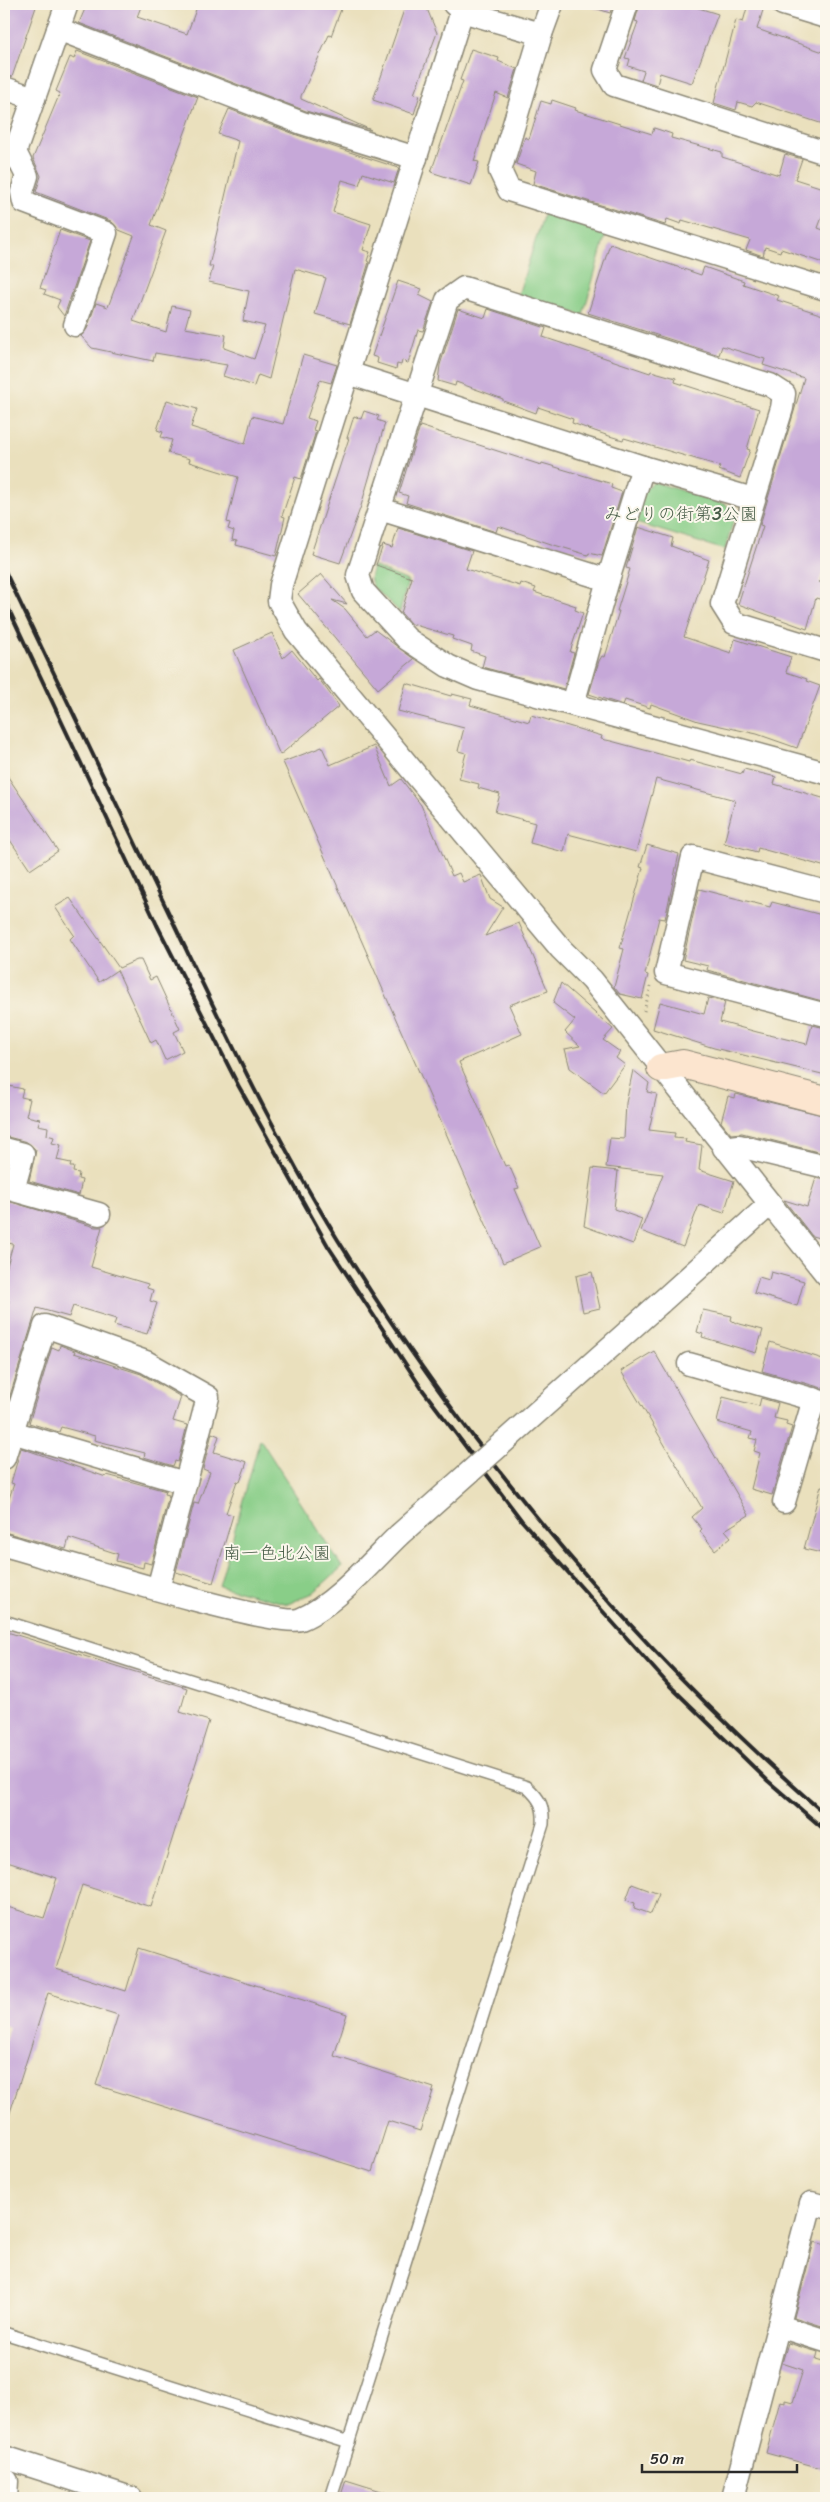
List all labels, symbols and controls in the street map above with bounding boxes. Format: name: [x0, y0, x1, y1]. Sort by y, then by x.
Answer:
park label: みどりの街第3公園: [604, 498, 758, 530]
park label: 南一色北公園: [223, 1537, 331, 1569]
scale bar: [642, 2442, 798, 2474]
text: 50 m: [650, 2446, 685, 2472]

